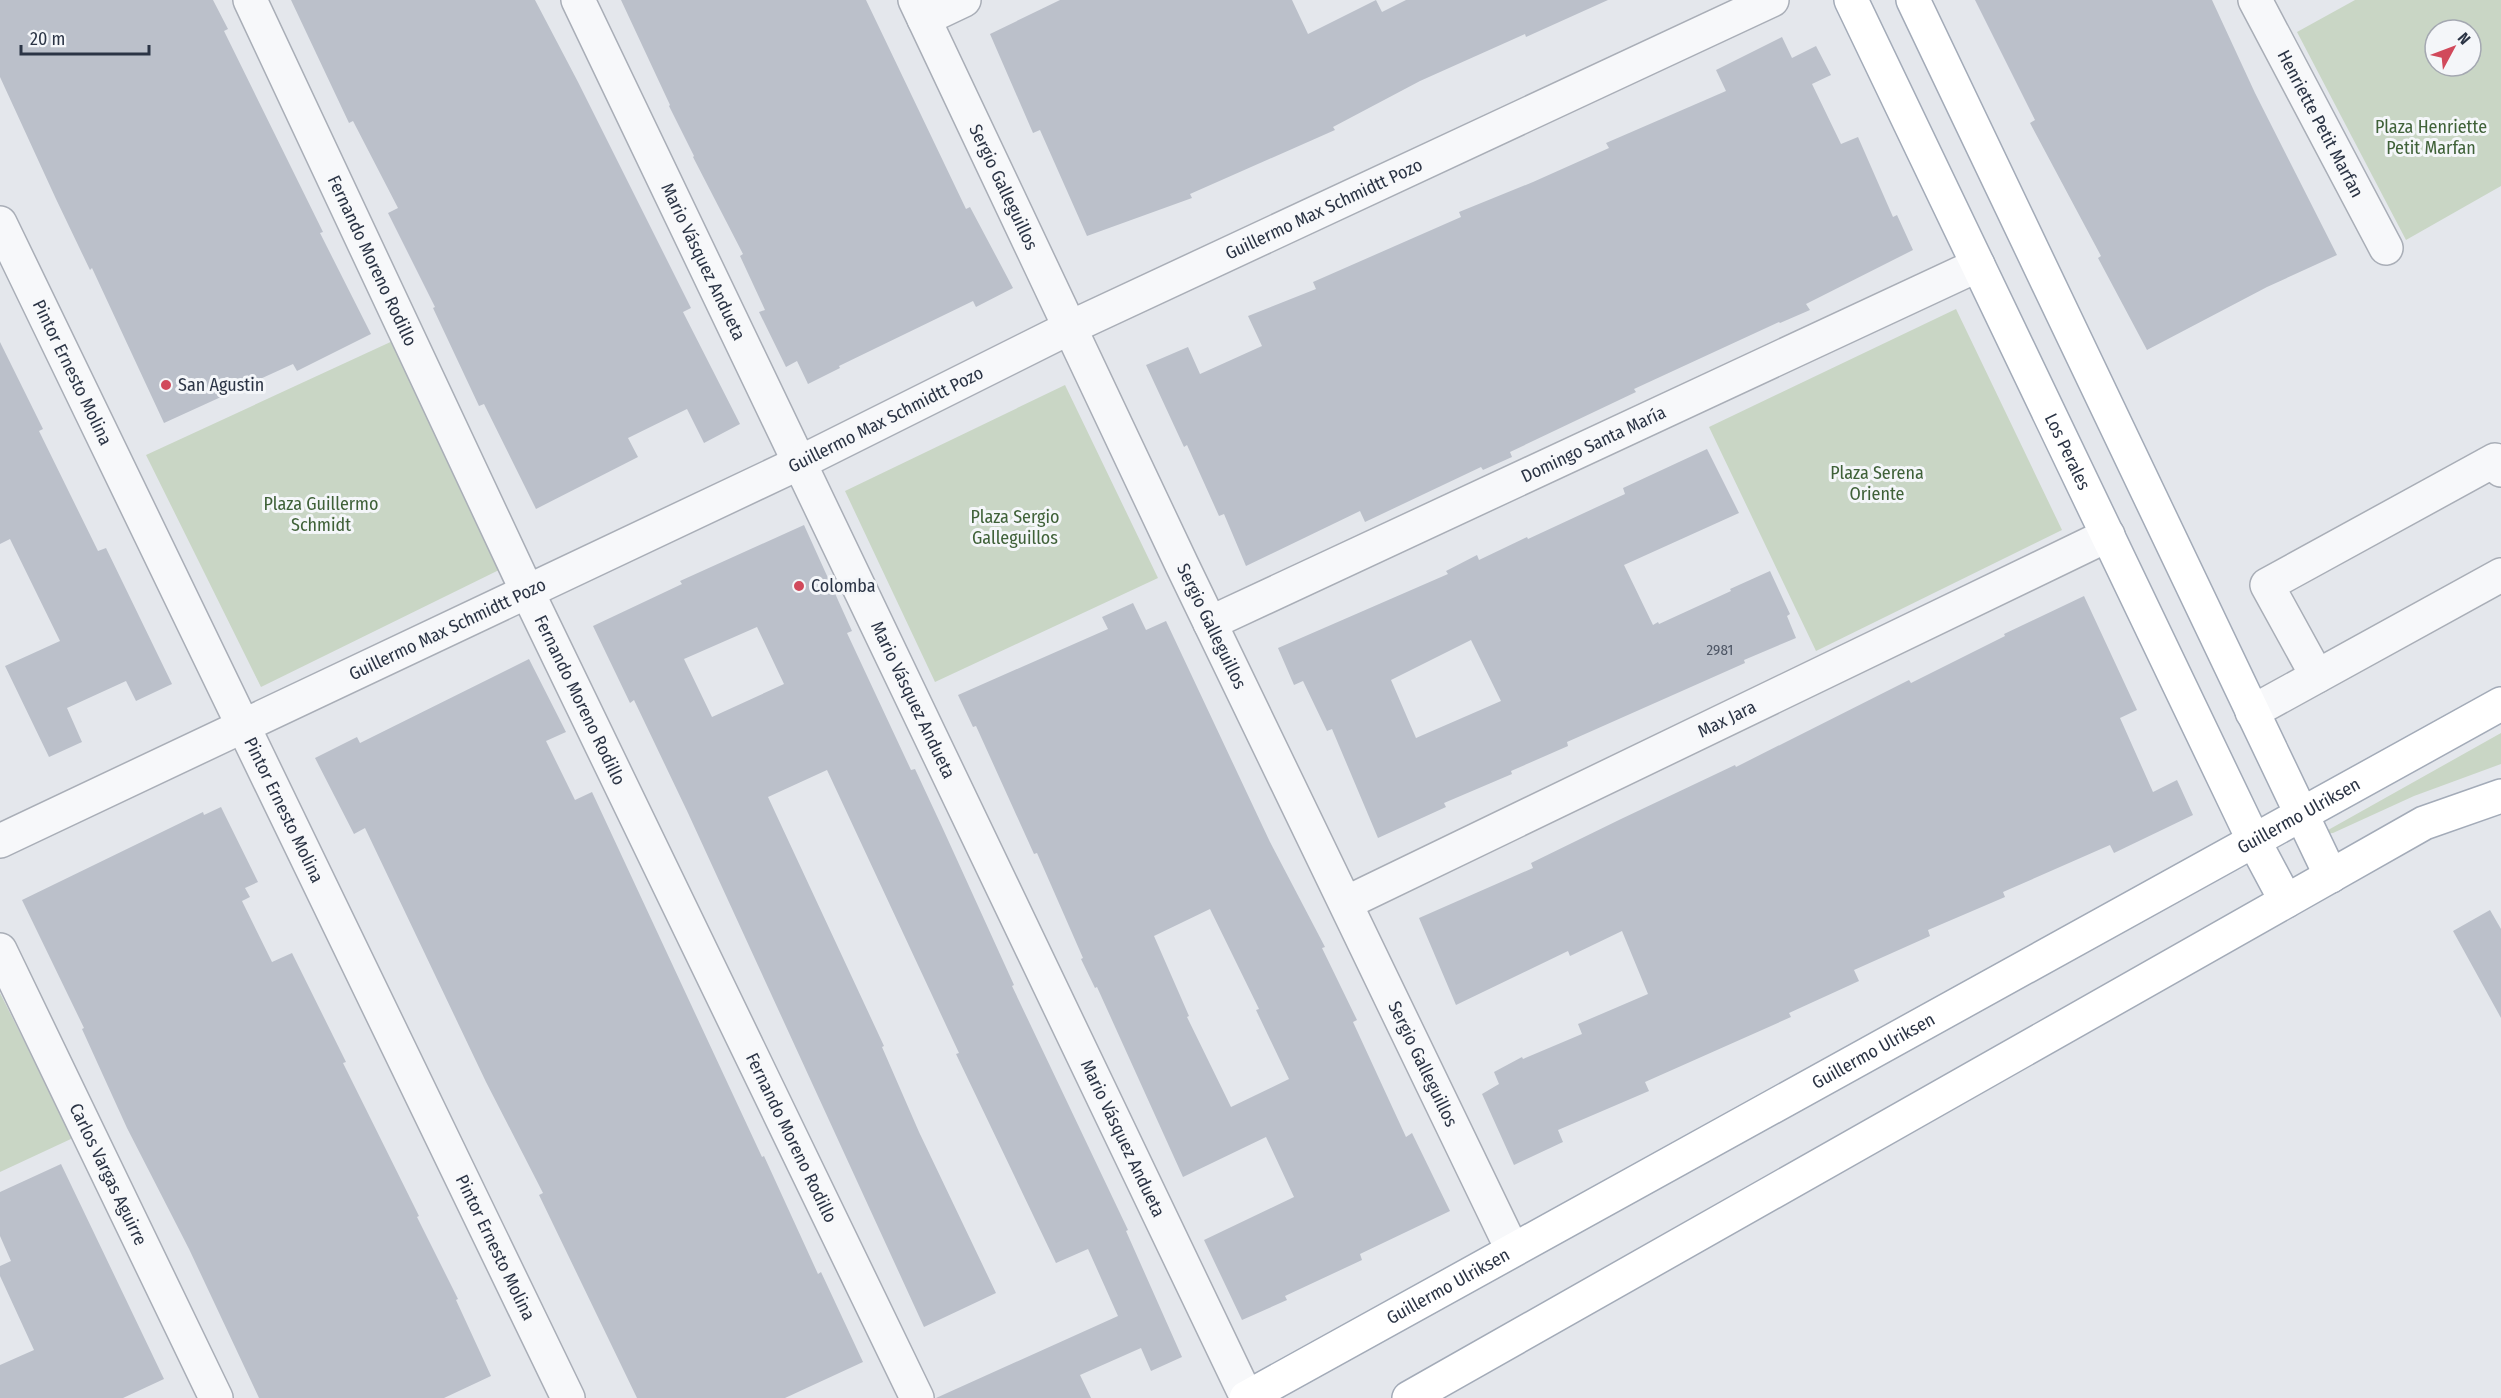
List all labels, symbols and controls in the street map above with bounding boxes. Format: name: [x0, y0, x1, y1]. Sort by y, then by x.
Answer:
scale bar: [21, 18, 148, 56]
north arrow: [2423, 18, 2483, 78]
text: 20 m: [30, 28, 65, 50]
text: N: [2454, 29, 2474, 48]
street label: Henriette Petit Marfan: [2272, 46, 2368, 201]
park label: Plaza Henriette Petit Marfan: [2375, 116, 2487, 159]
street label: Sergio Galleguillos: [964, 121, 1043, 254]
street label: Guillermo Max Schmidtt Pozo: [1222, 154, 1426, 265]
street label: Fernando Moreno Rodillo: [323, 172, 422, 350]
street label: Mario Vásquez Andueta: [656, 179, 750, 344]
street label: Pintor Ernesto Molina: [28, 296, 117, 449]
street label: Guillermo Max Schmidtt Pozo: [785, 362, 987, 477]
place label: San Agustin: [178, 374, 264, 396]
marker: San Agustin: [159, 378, 173, 392]
street label: Domingo Santa María: [1518, 401, 1669, 487]
street label: Los Perales: [2040, 410, 2095, 494]
park label: Plaza Serena Oriente: [1830, 462, 1924, 505]
park label: Plaza Guillermo Schmidt: [264, 493, 378, 536]
park label: Plaza Sergio Galleguillos: [971, 506, 1059, 549]
street label: Sergio Galleguillos: [1172, 560, 1251, 693]
street label: Guillermo Max Schmidtt Pozo: [346, 573, 549, 685]
place label: Colomba: [811, 575, 876, 597]
marker: Colomba: [792, 579, 806, 593]
street label: Fernando Moreno Rodillo: [529, 612, 630, 789]
street label: Mario Vásquez Andueta: [866, 618, 960, 782]
house number: 2981: [1707, 641, 1733, 659]
street label: Max Jara: [1694, 696, 1760, 742]
street label: Pintor Ernesto Molina: [239, 734, 328, 887]
street label: Guillermo Ulriksen: [2233, 773, 2364, 859]
street label: Sergio Galleguillos: [1383, 998, 1463, 1131]
street label: Guillermo Ulriksen: [1808, 1008, 1939, 1094]
street label: Fernando Moreno Rodillo: [741, 1049, 842, 1226]
street label: Mario Vásquez Andueta: [1076, 1056, 1170, 1221]
street label: Carlos Vargas Aguirre: [65, 1100, 152, 1249]
street label: Pintor Ernesto Molina: [451, 1171, 540, 1324]
street label: Guillermo Ulriksen: [1383, 1243, 1513, 1329]

